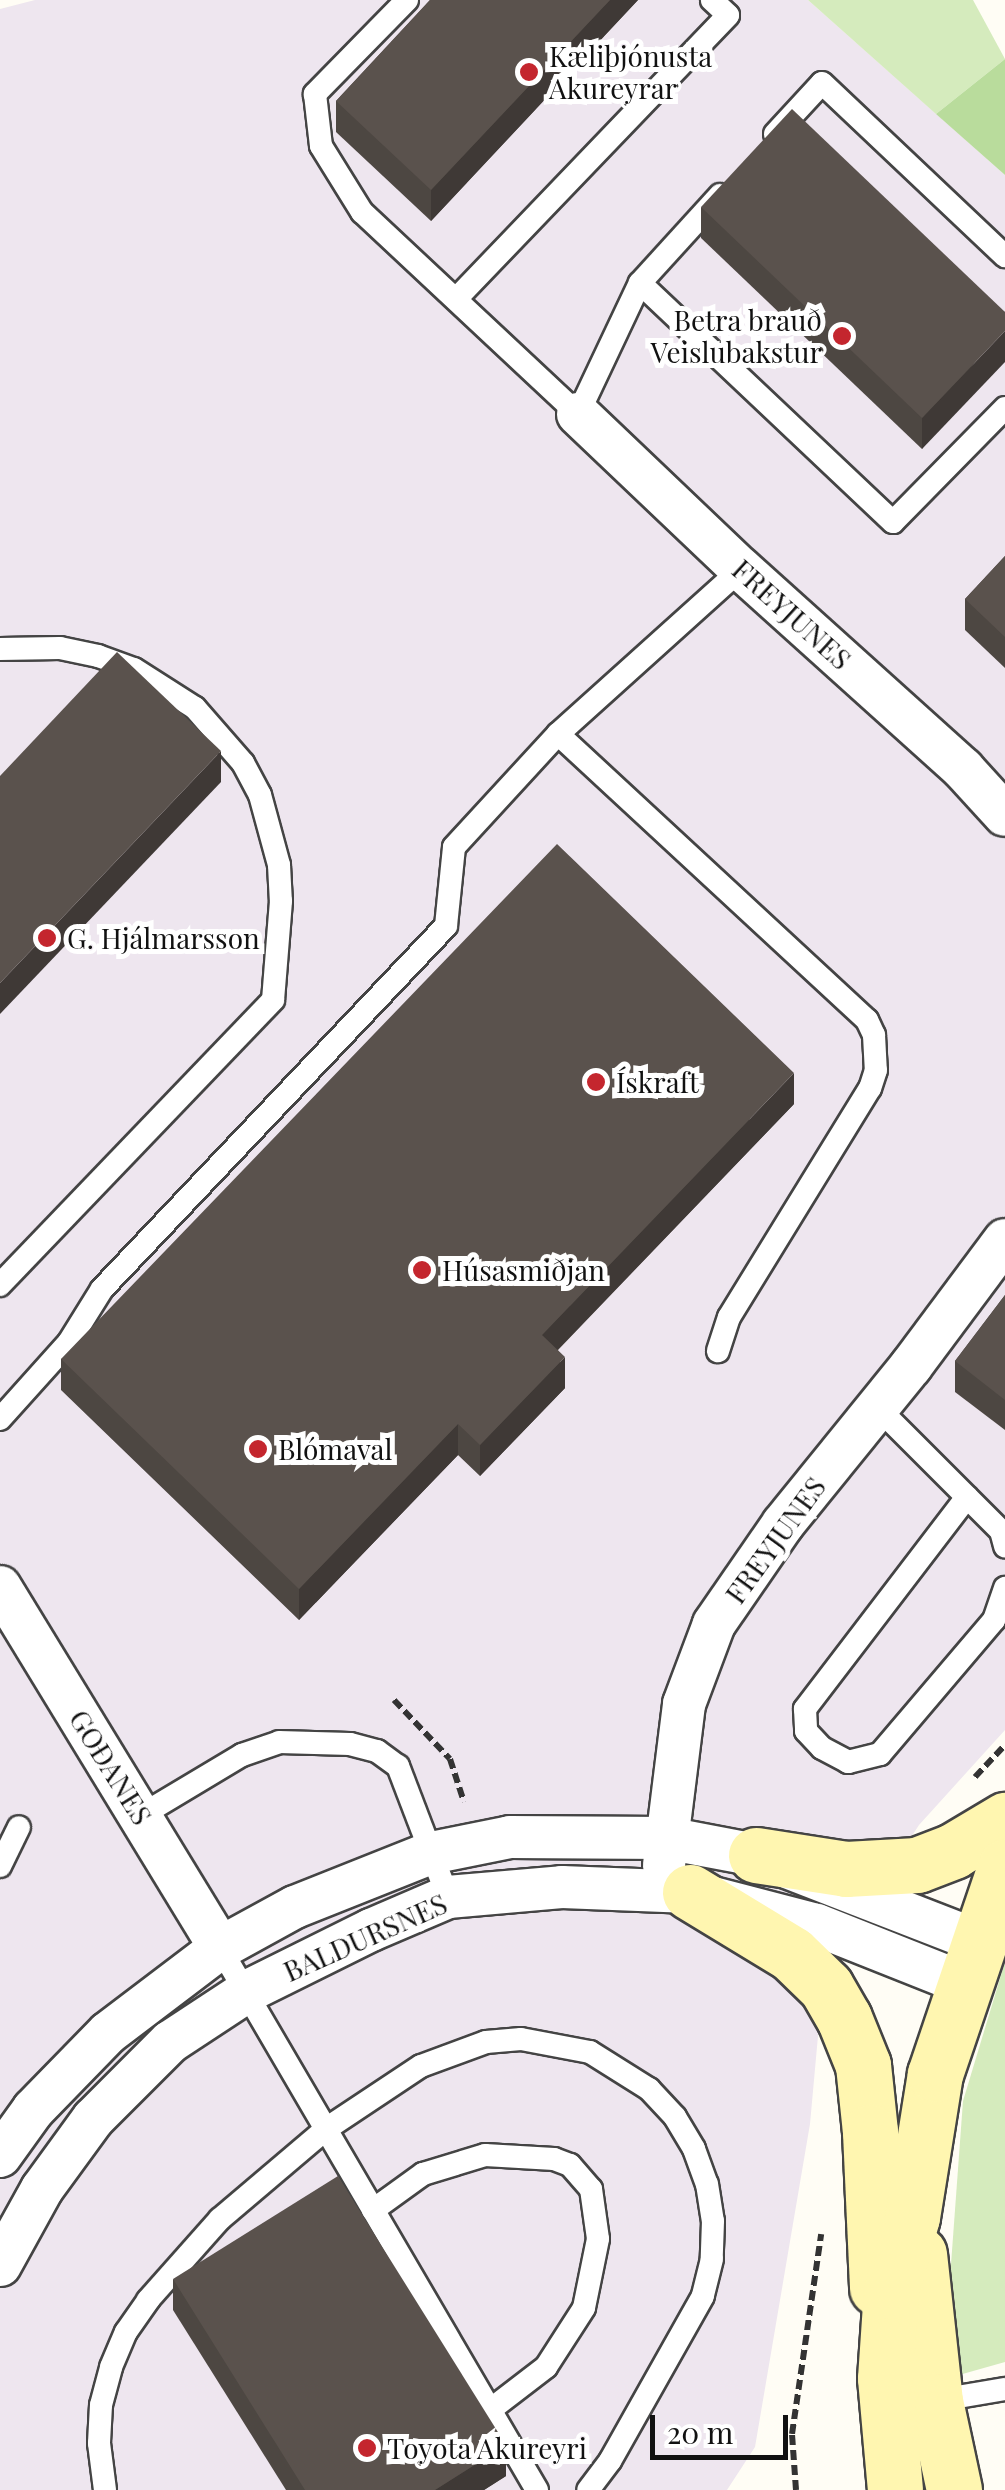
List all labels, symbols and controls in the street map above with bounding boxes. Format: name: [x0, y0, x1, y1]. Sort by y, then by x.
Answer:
place label: Kæliþjónusta Akureyrar: [549, 39, 712, 105]
marker: Kæliþjónusta Akureyrar: [518, 61, 540, 83]
place label: Betra brauð Veislubakstur: [651, 303, 822, 369]
marker: Betra brauð Veislubakstur: [831, 325, 853, 347]
street label: FREYJUNES: [726, 552, 858, 676]
place label: G. Hjálmarsson: [67, 921, 260, 955]
marker: G. Hjálmarsson: [36, 927, 58, 949]
place label: Ískraft: [616, 1065, 699, 1099]
marker: Ískraft: [585, 1071, 607, 1093]
place label: Húsasmiðjan: [442, 1253, 605, 1287]
marker: Húsasmiðjan: [411, 1259, 433, 1281]
place label: Blómaval: [278, 1432, 392, 1466]
marker: Blómaval: [247, 1438, 269, 1460]
street label: FREYJUNES: [718, 1470, 832, 1610]
street label: GOÐANES: [63, 1703, 159, 1831]
street label: BALDURSNES: [278, 1886, 452, 1988]
scale bar: [655, 2395, 792, 2457]
text: 20 m: [667, 2412, 733, 2452]
place label: Toyota Akureyri: [387, 2431, 588, 2465]
marker: Toyota Akureyri: [356, 2437, 378, 2459]

